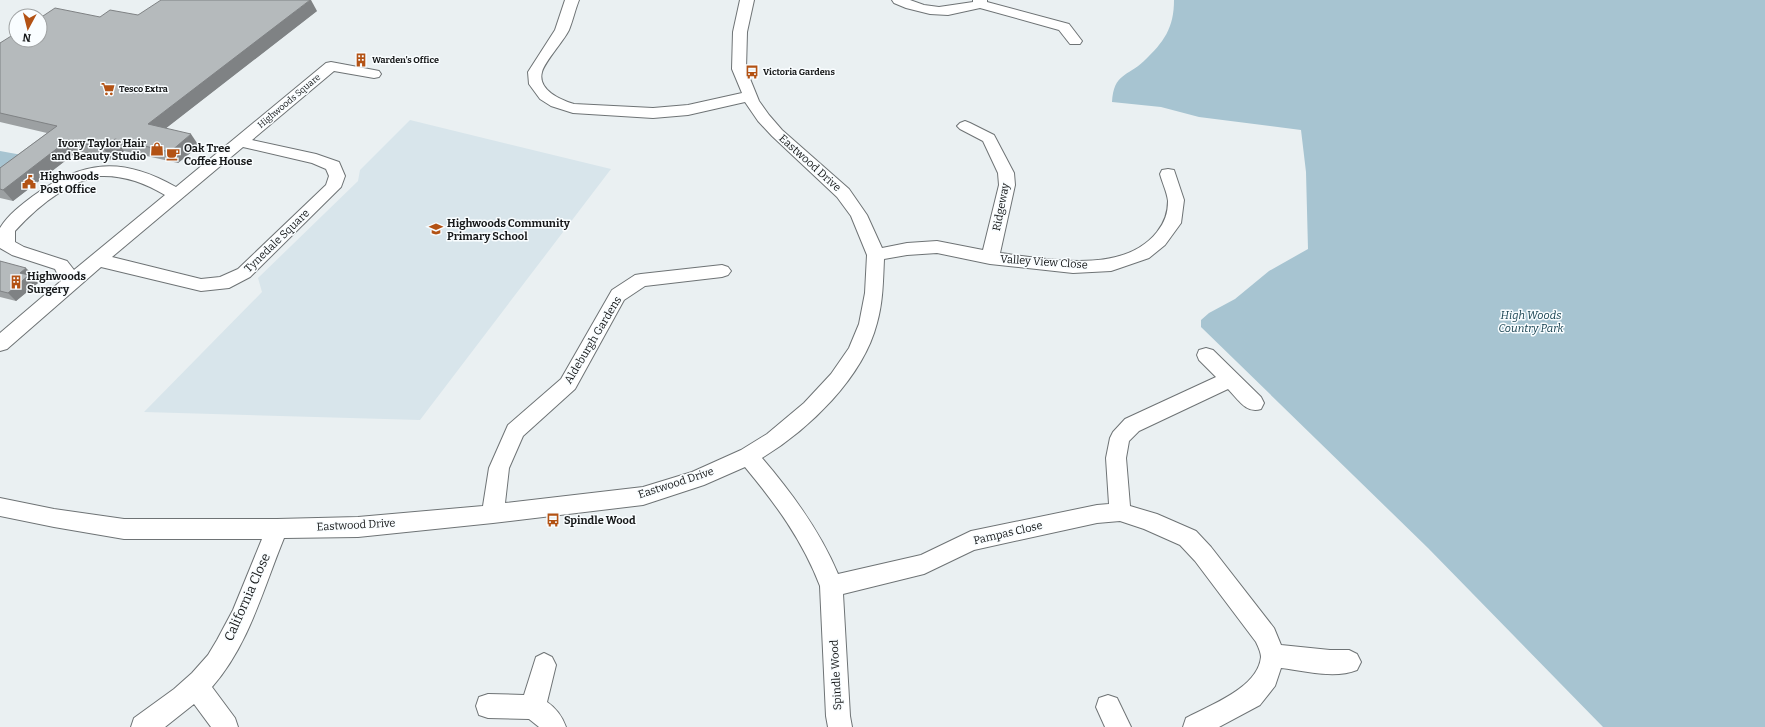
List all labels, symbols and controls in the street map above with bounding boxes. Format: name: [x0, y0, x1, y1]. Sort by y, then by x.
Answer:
north arrow: [8, 8, 48, 48]
text: N: [21, 30, 32, 44]
building icon: Warden's Office: [353, 52, 369, 68]
place label: Warden's Office: [372, 55, 439, 65]
bus stop icon: Victoria Gardens: [744, 64, 760, 80]
place label: Victoria Gardens: [763, 67, 835, 77]
street label: Highwoods Square: [256, 72, 322, 130]
supermarket icon: Tesco Extra: [100, 81, 116, 97]
place label: Tesco Extra: [119, 84, 168, 94]
street label: Eastwood Drive: [776, 132, 844, 194]
place label: Ivory Taylor Hair and Beauty Studio: [51, 137, 147, 163]
shop icon: Ivory Taylor Hair and Beauty Studio: [149, 141, 165, 157]
place label: Oak Tree Coffee House: [184, 142, 252, 168]
cafe icon: Oak Tree Coffee House: [165, 146, 181, 162]
place label: Highwoods Post Office: [40, 170, 99, 196]
public building icon: Highwoods Post Office: [21, 174, 37, 190]
street label: Ridgeway: [990, 182, 1012, 232]
street label: Tynedale Square: [242, 207, 312, 275]
place label: Highwoods Community Primary School: [447, 217, 571, 243]
school or university icon: Highwoods Community Primary School: [428, 221, 444, 237]
street label: Valley View Close: [1000, 252, 1088, 272]
place label: Highwoods Surgery: [27, 270, 86, 296]
building icon: Highwoods Surgery: [8, 274, 24, 290]
street label: Aldeburgh Gardens: [562, 294, 624, 386]
park label: High Woods Country Park: [1498, 309, 1565, 335]
street label: Eastwood Drive: [636, 465, 716, 501]
bus stop icon: Spindle Wood: [545, 512, 561, 528]
place label: Spindle Wood: [564, 514, 636, 527]
street label: Eastwood Drive: [316, 516, 396, 534]
street label: Pampas Close: [972, 519, 1044, 547]
street label: California Close: [221, 551, 273, 643]
street label: Spindle Wood: [828, 639, 844, 711]

